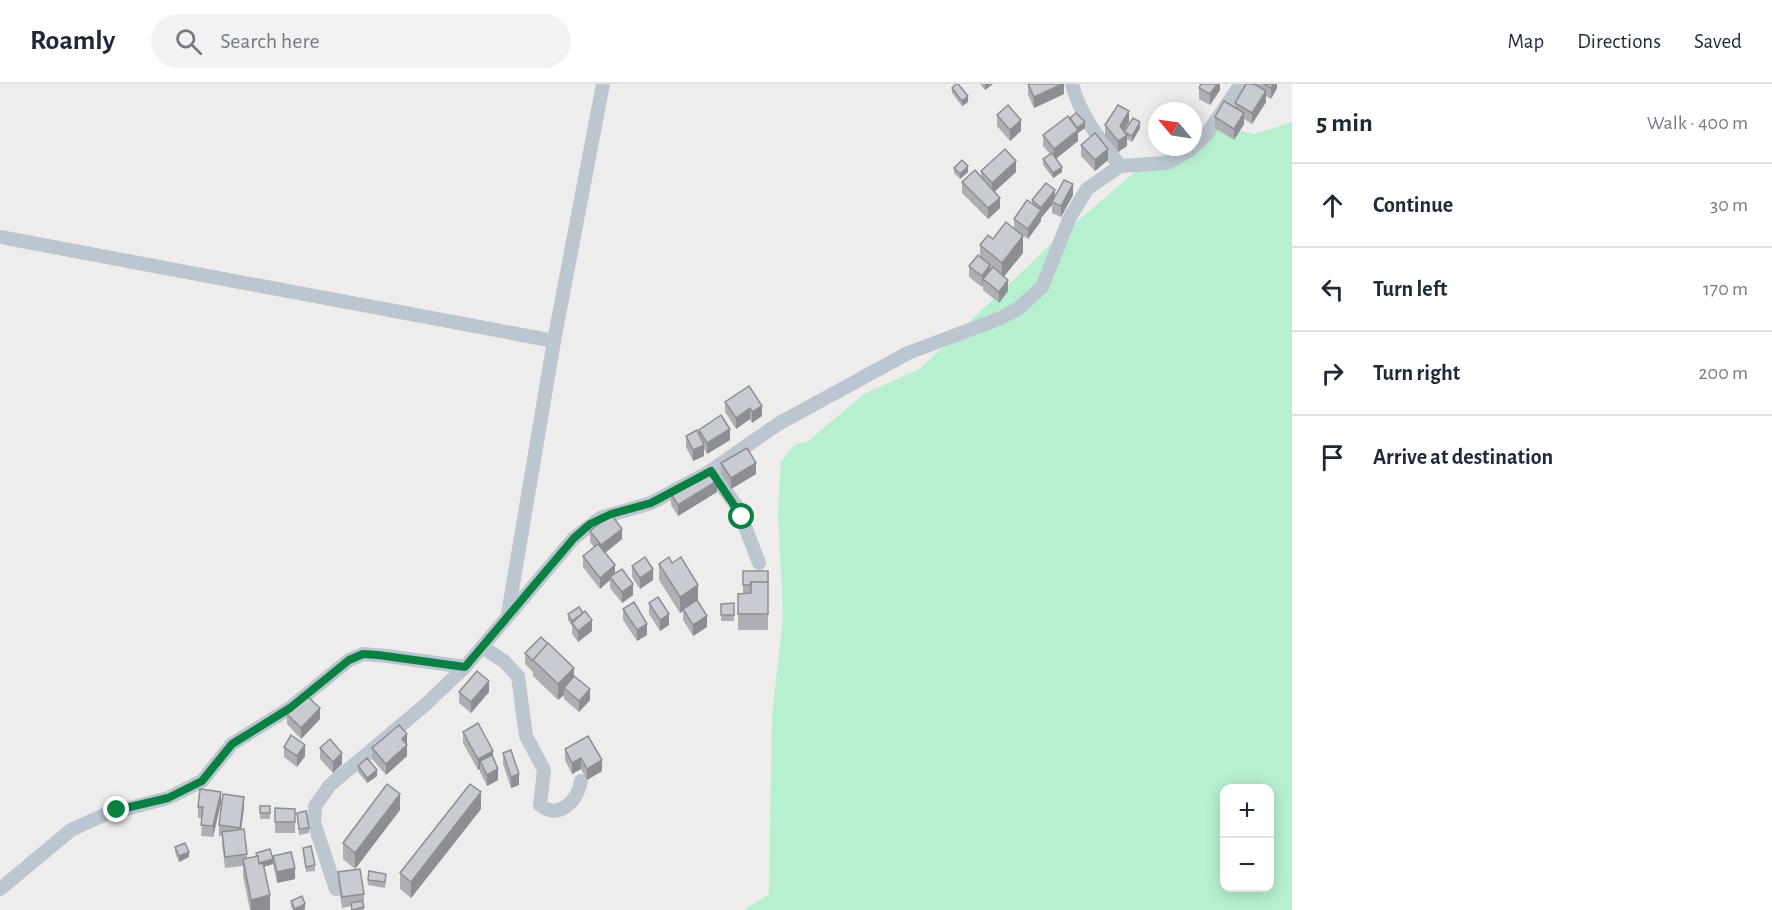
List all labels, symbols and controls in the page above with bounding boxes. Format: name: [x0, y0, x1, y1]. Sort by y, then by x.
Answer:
search box: [151, 14, 571, 68]
icon: search: [172, 25, 205, 58]
text: Roamly: [30, 27, 115, 55]
text: Search here: [220, 30, 320, 52]
text: Map: [1508, 31, 1544, 52]
text: Directions: [1577, 31, 1661, 52]
text: Saved: [1694, 31, 1742, 52]
north arrow: [1148, 102, 1202, 156]
text: 5 min: [1316, 110, 1373, 136]
text: Walk · 400 m: [1647, 113, 1748, 133]
icon: ahead: [1316, 189, 1349, 222]
text: Continue: [1373, 194, 1453, 216]
text: 30 m: [1710, 195, 1748, 215]
icon: left: [1316, 273, 1349, 306]
text: Turn left: [1373, 278, 1447, 300]
text: 170 m: [1703, 279, 1748, 299]
icon: right: [1316, 357, 1349, 390]
text: Turn right: [1373, 362, 1460, 384]
text: 200 m: [1698, 363, 1748, 383]
icon: arrive: [1316, 441, 1349, 474]
text: Arrive at destination: [1373, 446, 1553, 468]
route start: [728, 503, 754, 529]
map controls: [1220, 784, 1274, 892]
button: +: [1220, 784, 1274, 838]
route end: [103, 796, 129, 822]
button: −: [1220, 838, 1274, 892]

